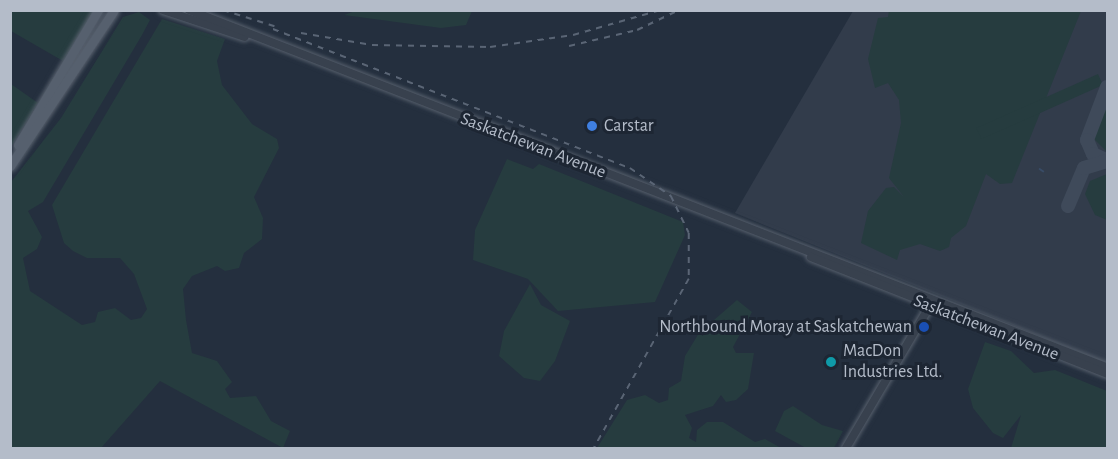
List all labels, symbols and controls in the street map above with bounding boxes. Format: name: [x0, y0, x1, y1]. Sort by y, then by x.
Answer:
street label: Saskatchewan Avenue: [457, 108, 609, 184]
place label: Carstar: [604, 115, 654, 137]
marker: Carstar: [585, 119, 599, 133]
street label: Saskatchewan Avenue: [910, 290, 1062, 366]
place label: Northbound Moray at Saskatchewan: [659, 316, 912, 338]
marker: Northbound Moray at Saskatchewan: [917, 320, 931, 334]
place label: MacDon Industries Ltd.: [843, 341, 942, 384]
marker: MacDon Industries Ltd.: [824, 355, 838, 369]

